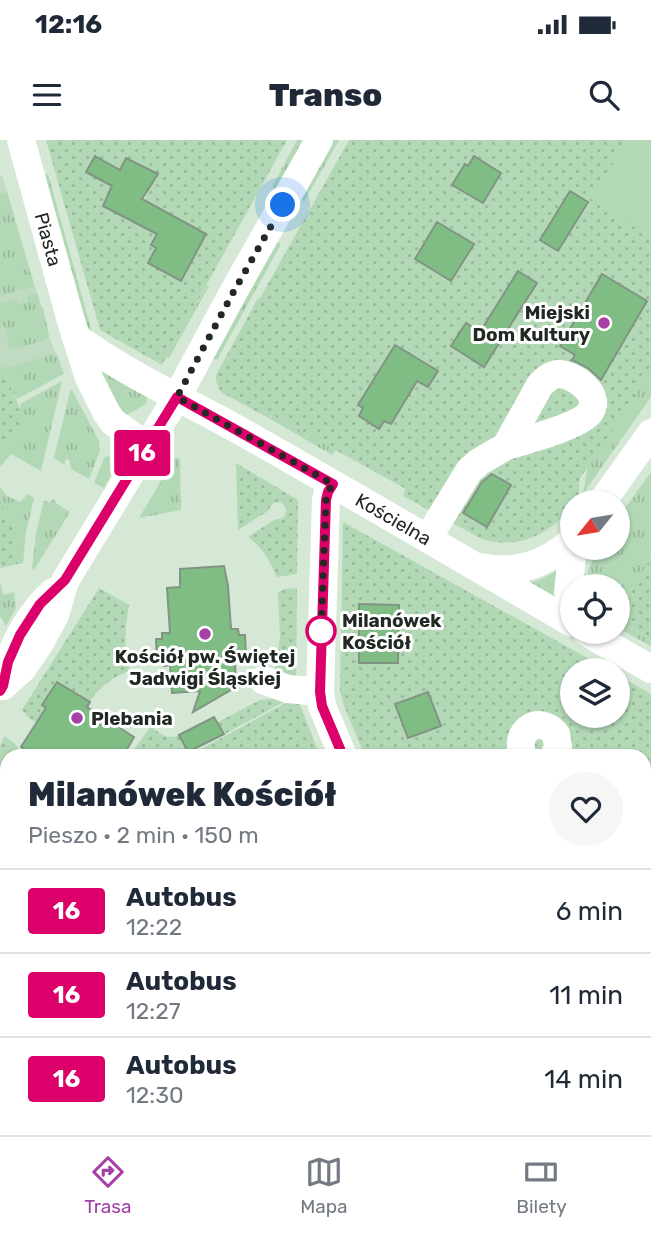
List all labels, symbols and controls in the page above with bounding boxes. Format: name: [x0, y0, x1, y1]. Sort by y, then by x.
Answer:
text: 12:16: [35, 9, 102, 40]
icon: menu: [28, 76, 66, 114]
text: Transo: [269, 76, 382, 114]
icon: search: [585, 76, 623, 114]
your location: [265, 187, 300, 222]
street label: Piasta: [30, 210, 67, 269]
place label: Miejski Dom Kultury: [472, 301, 591, 346]
marker: Miejski Dom Kultury: [596, 315, 612, 331]
line badge: 16: [110, 430, 174, 476]
text: 16: [128, 439, 156, 467]
street label: Kościelna: [352, 488, 436, 550]
north arrow: [560, 490, 630, 560]
map controls: [560, 490, 630, 728]
button: locate: [560, 574, 630, 644]
place label: Milanówek Kościół: [342, 609, 441, 654]
marker: Milanówek Kościół: [306, 616, 336, 646]
marker: Kościół pw. Świętej Jadwigi Śląskiej: [197, 626, 213, 642]
place label: Kościół pw. Świętej Jadwigi Śląskiej: [115, 645, 295, 690]
button: layers: [560, 658, 630, 728]
place label: Plebania: [91, 707, 173, 730]
marker: Plebania: [69, 710, 85, 726]
button: heart: [549, 772, 623, 846]
text: Milanówek Kościół: [28, 775, 336, 814]
text: Pieszo · 2 min · 150 m: [28, 821, 259, 849]
text: Autobus: [126, 882, 237, 913]
text: 6 min: [556, 896, 623, 927]
text: 16: [53, 897, 80, 925]
text: 12:22: [126, 913, 182, 941]
text: Autobus: [126, 966, 237, 997]
text: 11 min: [549, 980, 623, 1011]
text: 16: [53, 981, 80, 1009]
text: 12:27: [126, 997, 181, 1025]
text: Autobus: [126, 1050, 237, 1081]
text: 14 min: [544, 1064, 623, 1095]
text: 16: [53, 1065, 80, 1093]
text: 12:30: [126, 1081, 184, 1109]
tab: Trasa: [84, 1153, 132, 1218]
tab: Mapa: [300, 1153, 348, 1218]
tab: Bilety: [516, 1153, 567, 1218]

